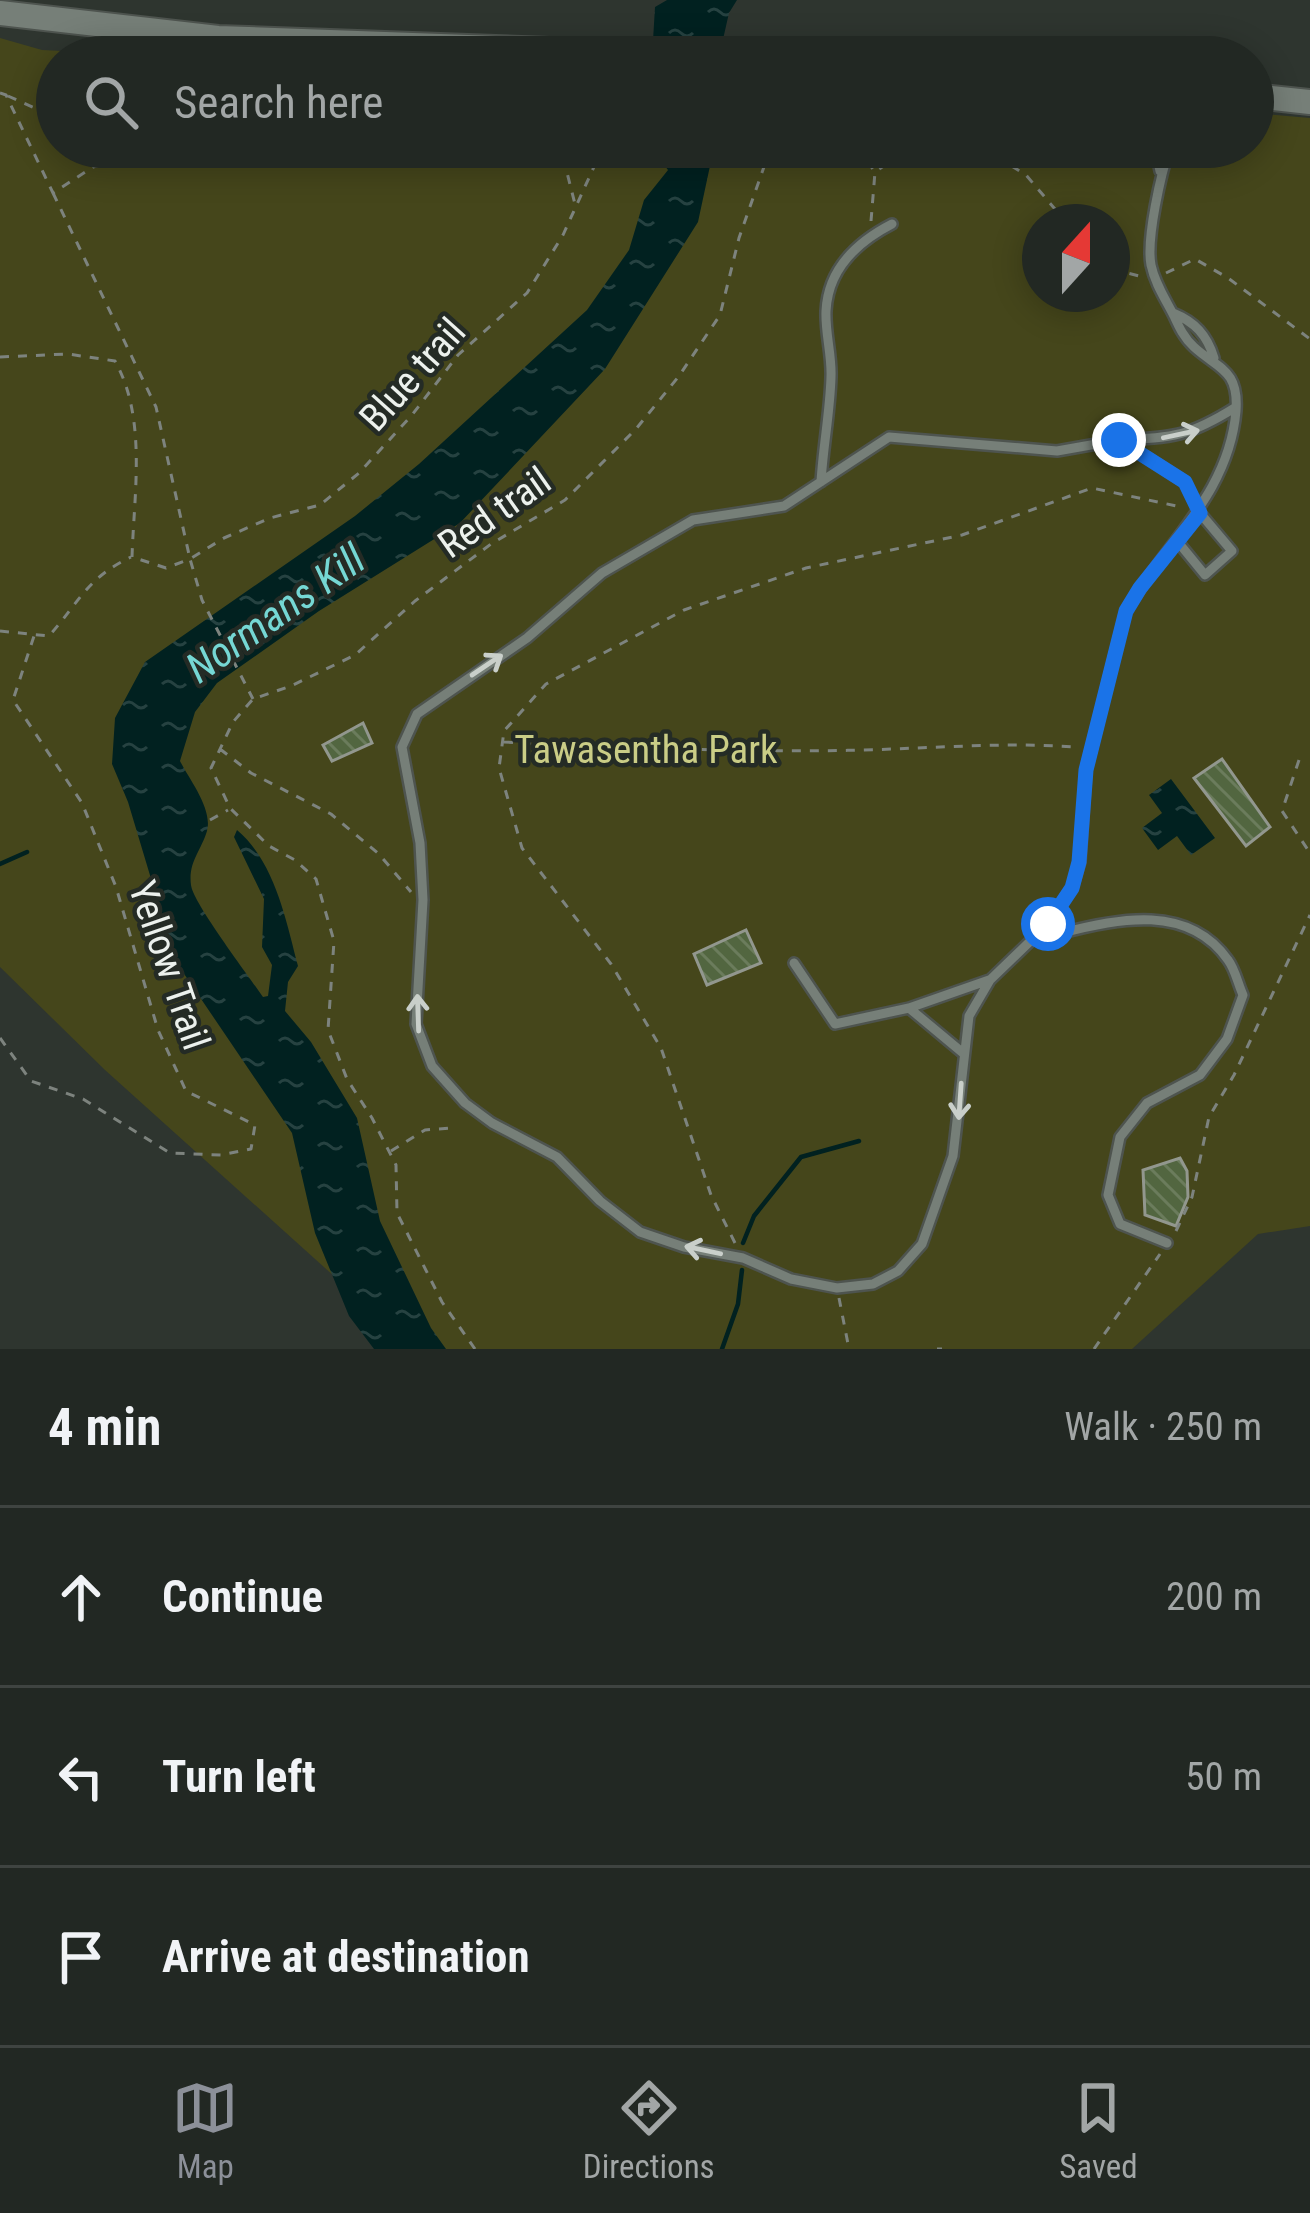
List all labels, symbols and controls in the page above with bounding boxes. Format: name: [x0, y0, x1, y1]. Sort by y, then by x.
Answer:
search box: [36, 36, 1274, 168]
icon: search: [78, 69, 144, 135]
text: Search here: [174, 76, 383, 129]
north arrow: [1022, 204, 1130, 312]
street label: Blue trail: [350, 309, 475, 440]
route end: [1092, 413, 1146, 467]
one-way arrow: [1161, 421, 1199, 444]
street label: Red trail: [430, 458, 560, 568]
water label: Normans Kill: [177, 534, 374, 693]
one-way arrow: [469, 653, 503, 678]
park label: Tawasentha Park: [514, 727, 778, 773]
street label: Yellow Trail: [119, 875, 219, 1056]
route start: [1021, 897, 1075, 951]
one-way arrow: [407, 994, 430, 1033]
one-way arrow: [949, 1081, 972, 1120]
one-way arrow: [684, 1238, 723, 1260]
text: 4 min: [48, 1398, 161, 1457]
text: Walk · 250 m: [1064, 1404, 1262, 1450]
icon: ahead: [48, 1564, 114, 1630]
text: Continue: [162, 1570, 323, 1623]
text: 200 m: [1166, 1574, 1262, 1620]
icon: left: [48, 1744, 114, 1810]
text: Turn left: [162, 1750, 316, 1803]
text: 50 m: [1185, 1754, 1262, 1800]
icon: arrive: [48, 1924, 114, 1990]
text: Arrive at destination: [162, 1930, 530, 1983]
tab: Map: [172, 2075, 238, 2186]
tab: Directions: [583, 2075, 715, 2186]
tab: Saved: [1059, 2075, 1138, 2186]

